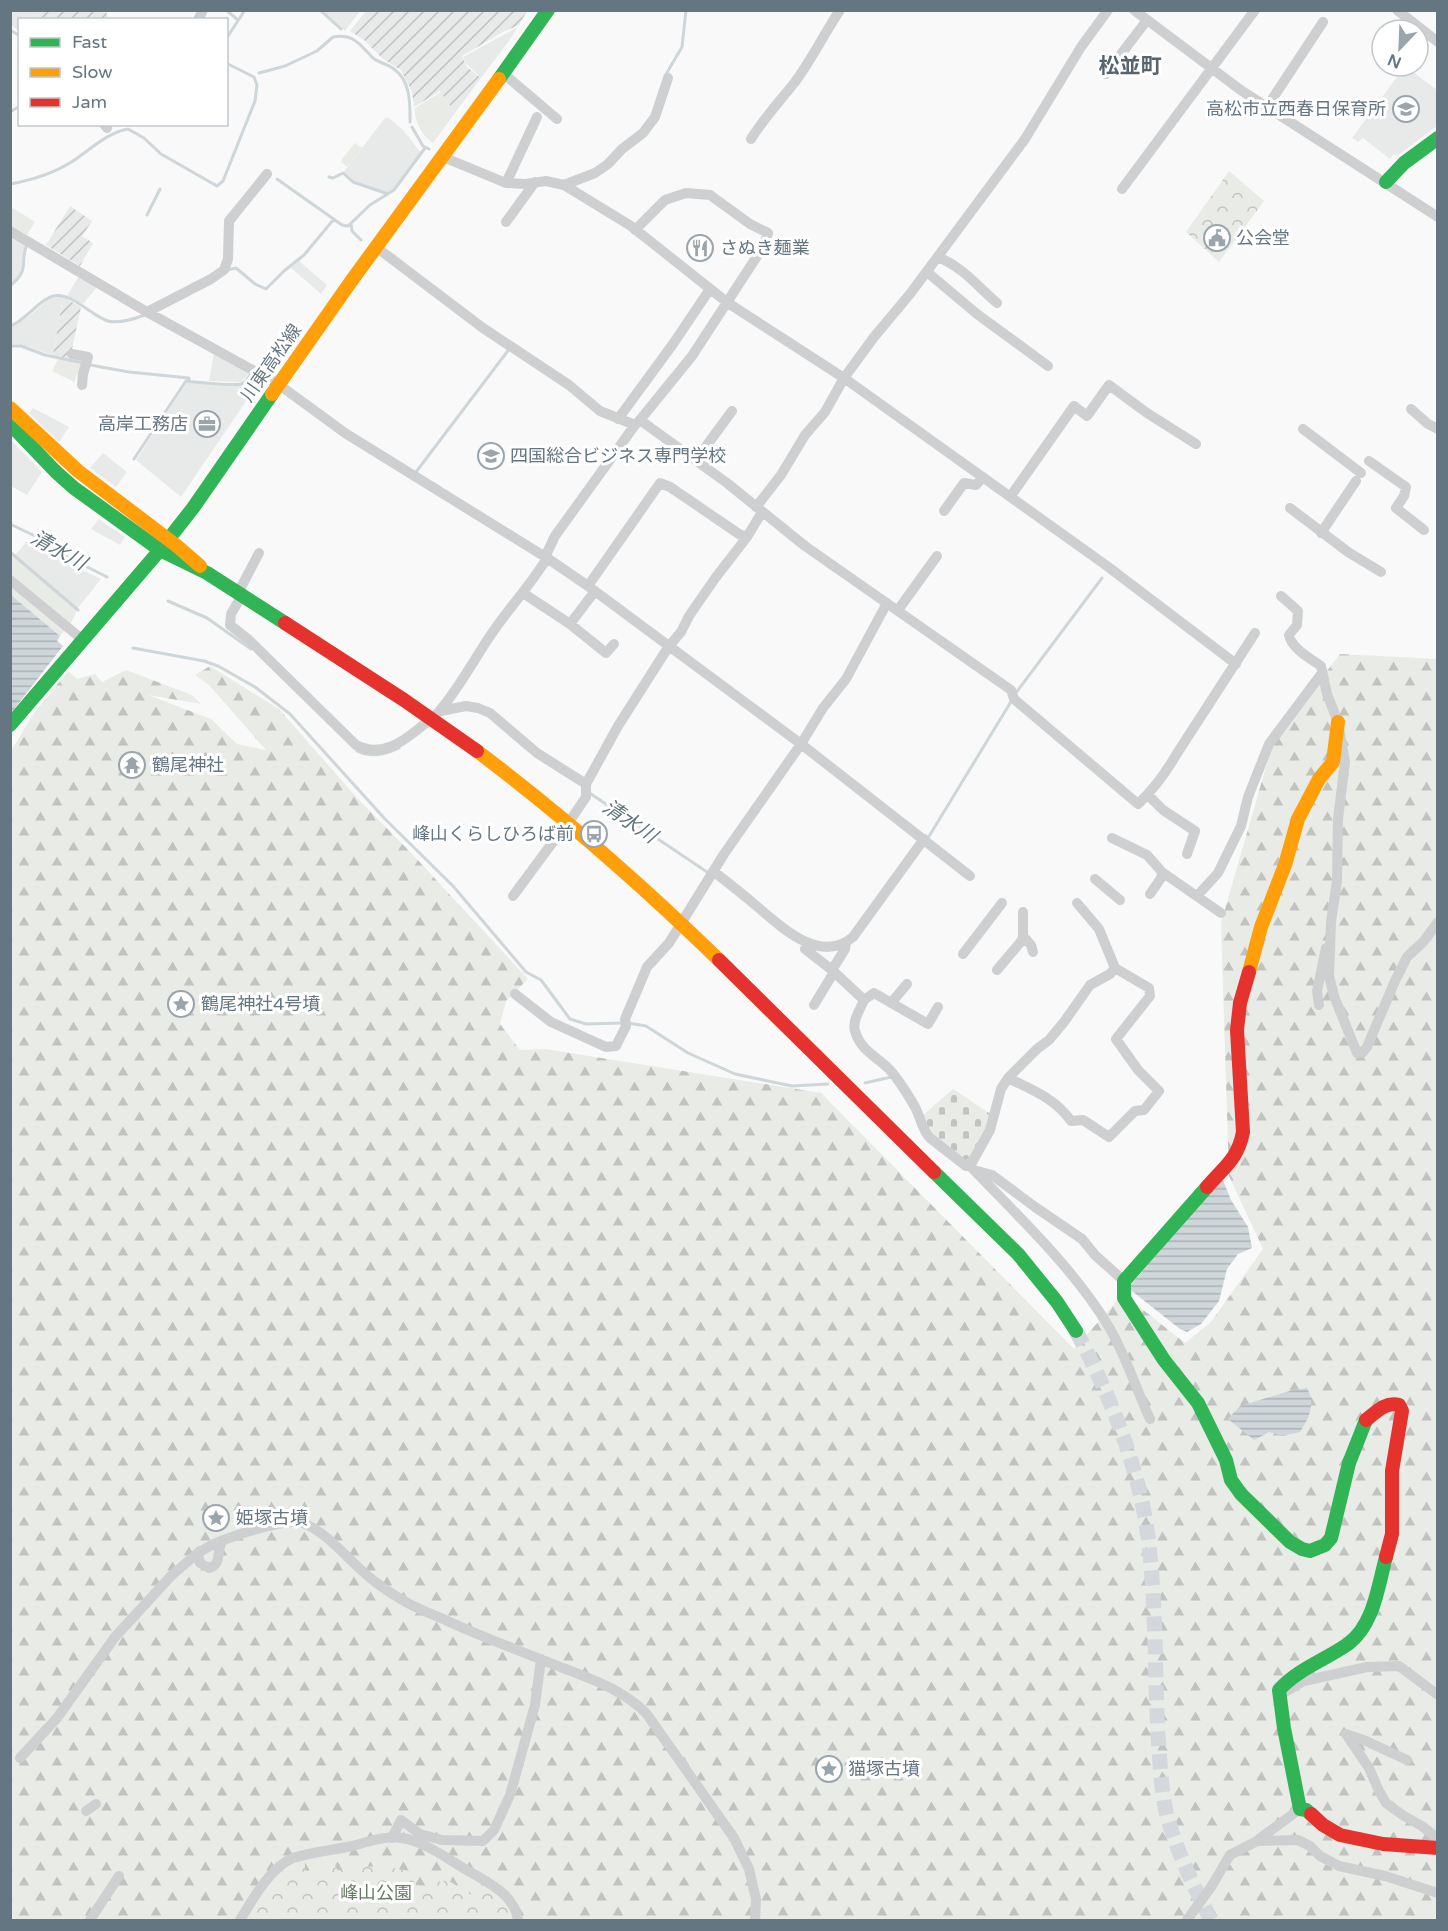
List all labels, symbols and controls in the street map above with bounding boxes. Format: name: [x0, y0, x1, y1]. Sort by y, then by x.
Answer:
legend: [18, 18, 228, 126]
north arrow: [1370, 18, 1430, 78]
text: Fast: [72, 31, 107, 53]
text: N: [1385, 49, 1404, 73]
district label: 松並町: [1099, 54, 1162, 79]
text: Slow: [72, 61, 113, 83]
text: Jam: [72, 91, 107, 113]
school or university icon: 高松市立西春日保育所: [1391, 94, 1421, 124]
place label: 高松市立西春日保育所: [1206, 98, 1386, 120]
public building icon: 公会堂: [1202, 223, 1232, 253]
place label: 公会堂: [1236, 227, 1290, 249]
restaurant icon: さぬき麺業: [685, 233, 715, 263]
place label: さぬき麺業: [720, 237, 810, 259]
street label: 川東高松線: [236, 320, 306, 406]
office icon: 高岸工務店: [192, 409, 222, 439]
place label: 高岸工務店: [98, 413, 188, 435]
school or university icon: 四国総合ビジネス専門学校: [476, 441, 506, 471]
place label: 四国総合ビジネス専門学校: [510, 445, 726, 467]
water label: 清水川: [26, 526, 92, 577]
temple icon: 鶴尾神社: [117, 750, 147, 780]
place label: 鶴尾神社: [152, 754, 224, 776]
water label: 清水川: [598, 795, 663, 850]
bus stop icon: 峰山くらしひろば前: [579, 819, 609, 849]
place label: 峰山くらしひろば前: [412, 823, 574, 845]
place icon: 鶴尾神社4号墳: [166, 989, 196, 1019]
place label: 鶴尾神社4号墳: [201, 993, 320, 1015]
place icon: 姫塚古墳: [201, 1503, 231, 1533]
place label: 姫塚古墳: [236, 1507, 308, 1529]
place icon: 猫塚古墳: [814, 1754, 844, 1784]
place label: 猫塚古墳: [848, 1758, 920, 1780]
park label: 峰山公園: [340, 1882, 412, 1904]

